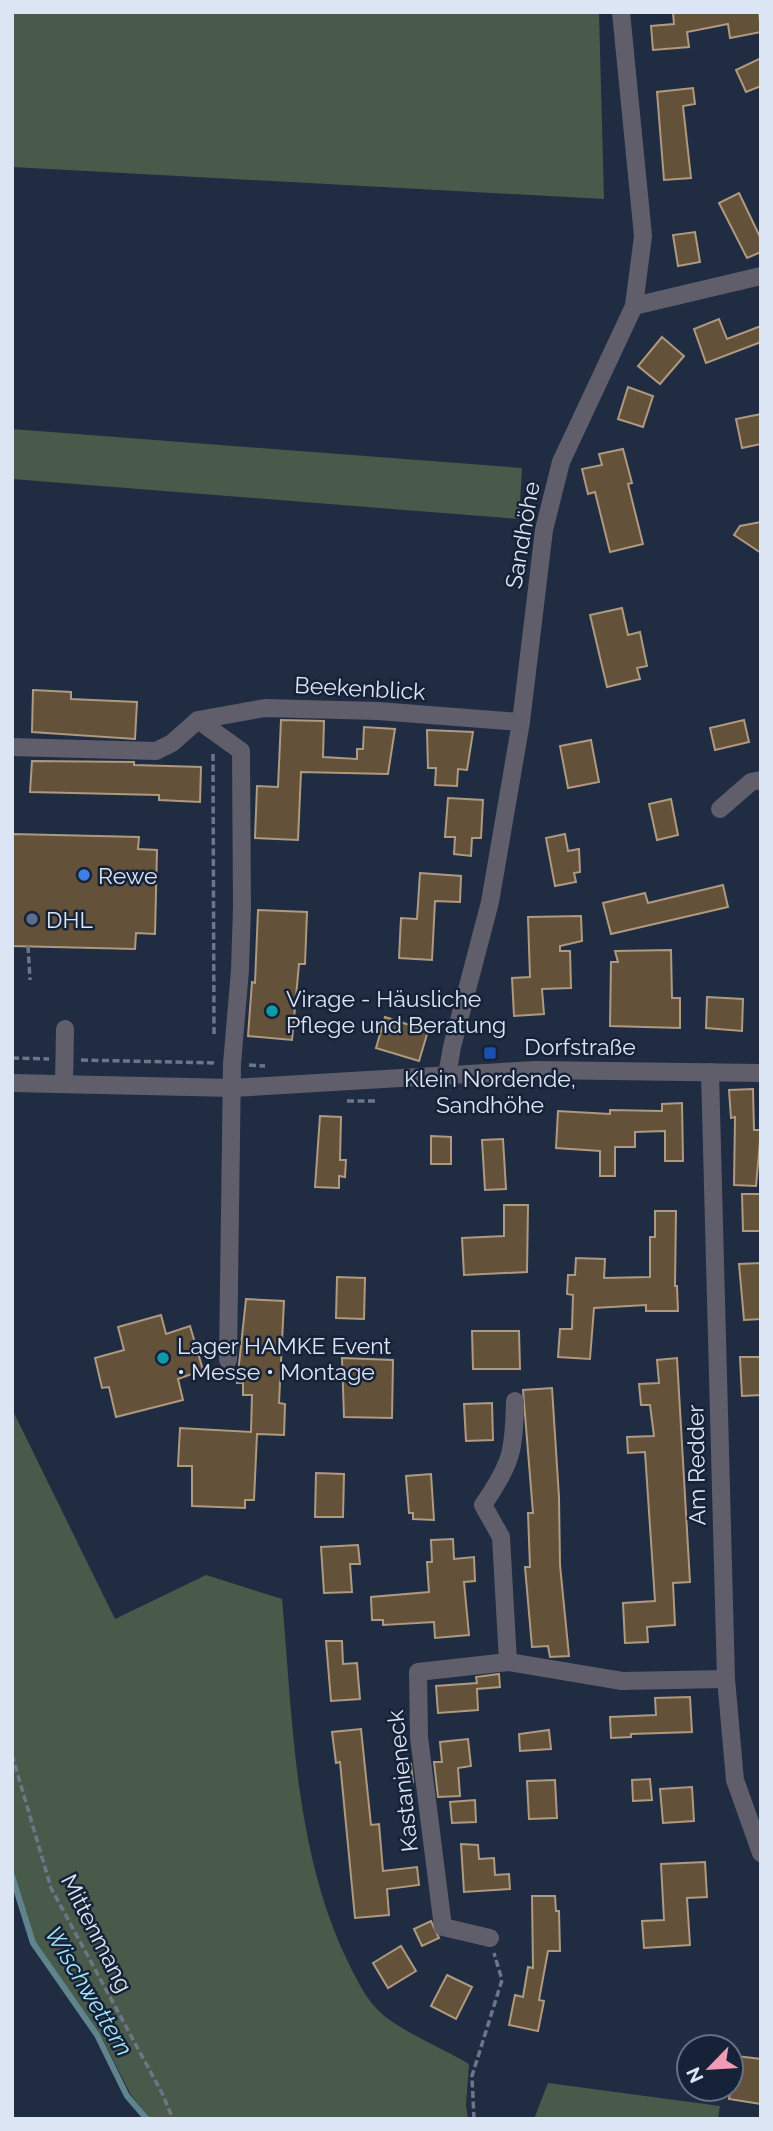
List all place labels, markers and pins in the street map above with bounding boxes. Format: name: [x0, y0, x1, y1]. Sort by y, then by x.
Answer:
place label: Rewe: [98, 862, 158, 889]
marker: Rewe: [76, 867, 92, 883]
place label: DHL: [46, 906, 93, 933]
marker: DHL: [24, 911, 40, 927]
place label: Virage - Häusliche Pflege und Beratung: [286, 985, 506, 1038]
marker: Virage - Häusliche Pflege und Beratung: [264, 1003, 280, 1019]
marker: Klein Nordende, Sandhöhe: [482, 1045, 498, 1061]
place label: Klein Nordende, Sandhöhe: [404, 1065, 576, 1118]
place label: Lager HAMKE Event • Messe • Montage: [177, 1332, 392, 1385]
marker: Lager HAMKE Event • Messe • Montage: [155, 1350, 171, 1366]

